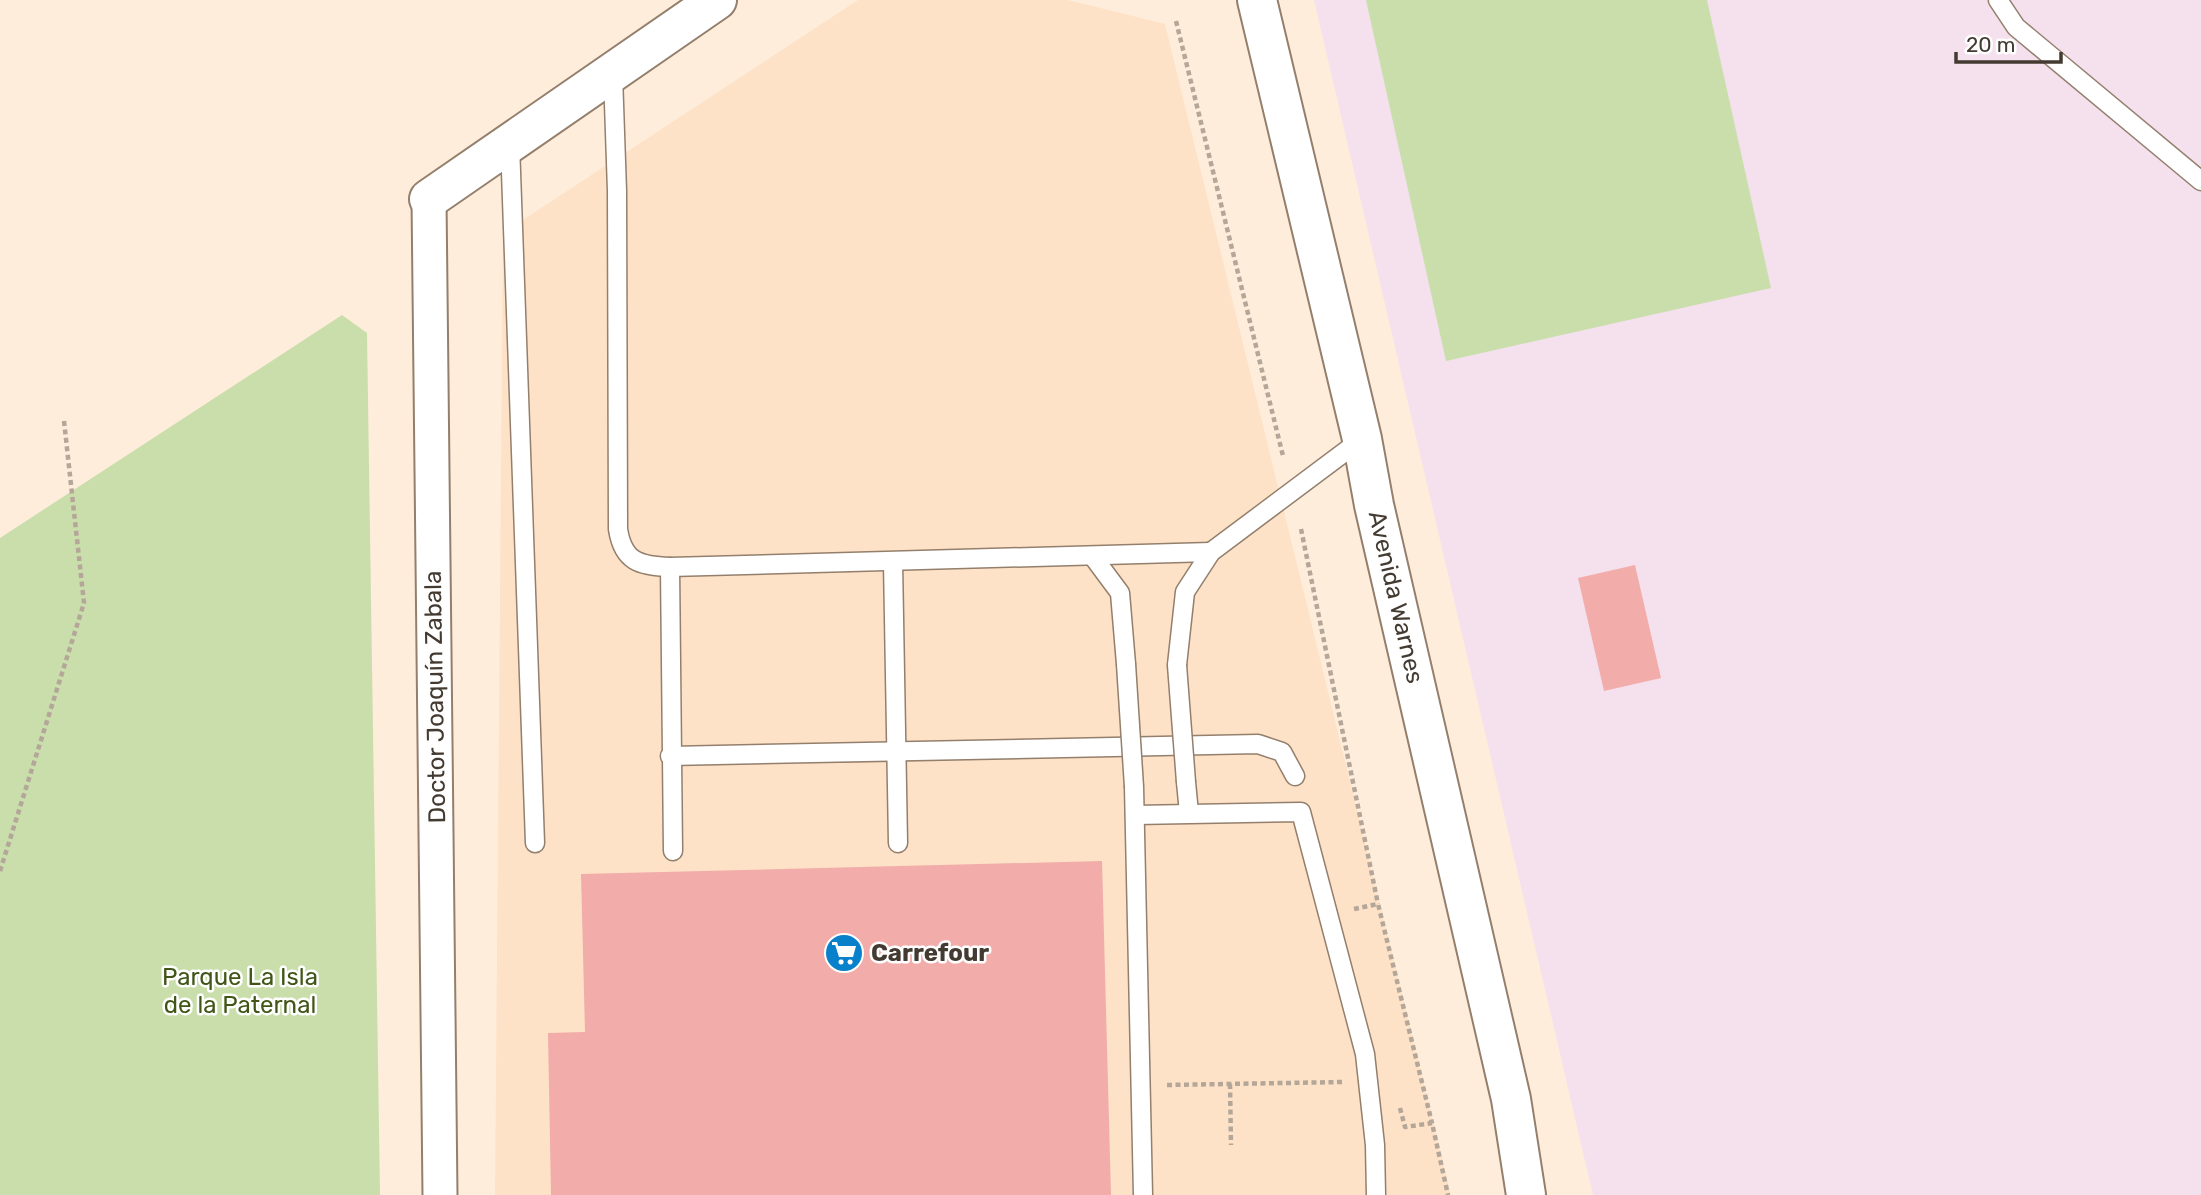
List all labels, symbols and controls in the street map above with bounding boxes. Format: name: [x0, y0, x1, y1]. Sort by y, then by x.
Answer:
scale bar: [1956, 21, 2061, 65]
text: 20 m: [1966, 32, 2015, 57]
street label: Avenida Warnes: [1363, 508, 1429, 686]
street label: Doctor Joaquín Zabala: [419, 570, 451, 824]
supermarket icon: Carrefour: [823, 932, 865, 974]
place label: Carrefour: [871, 939, 989, 967]
park label: Parque La Isla de la Paternal: [162, 963, 318, 1019]

